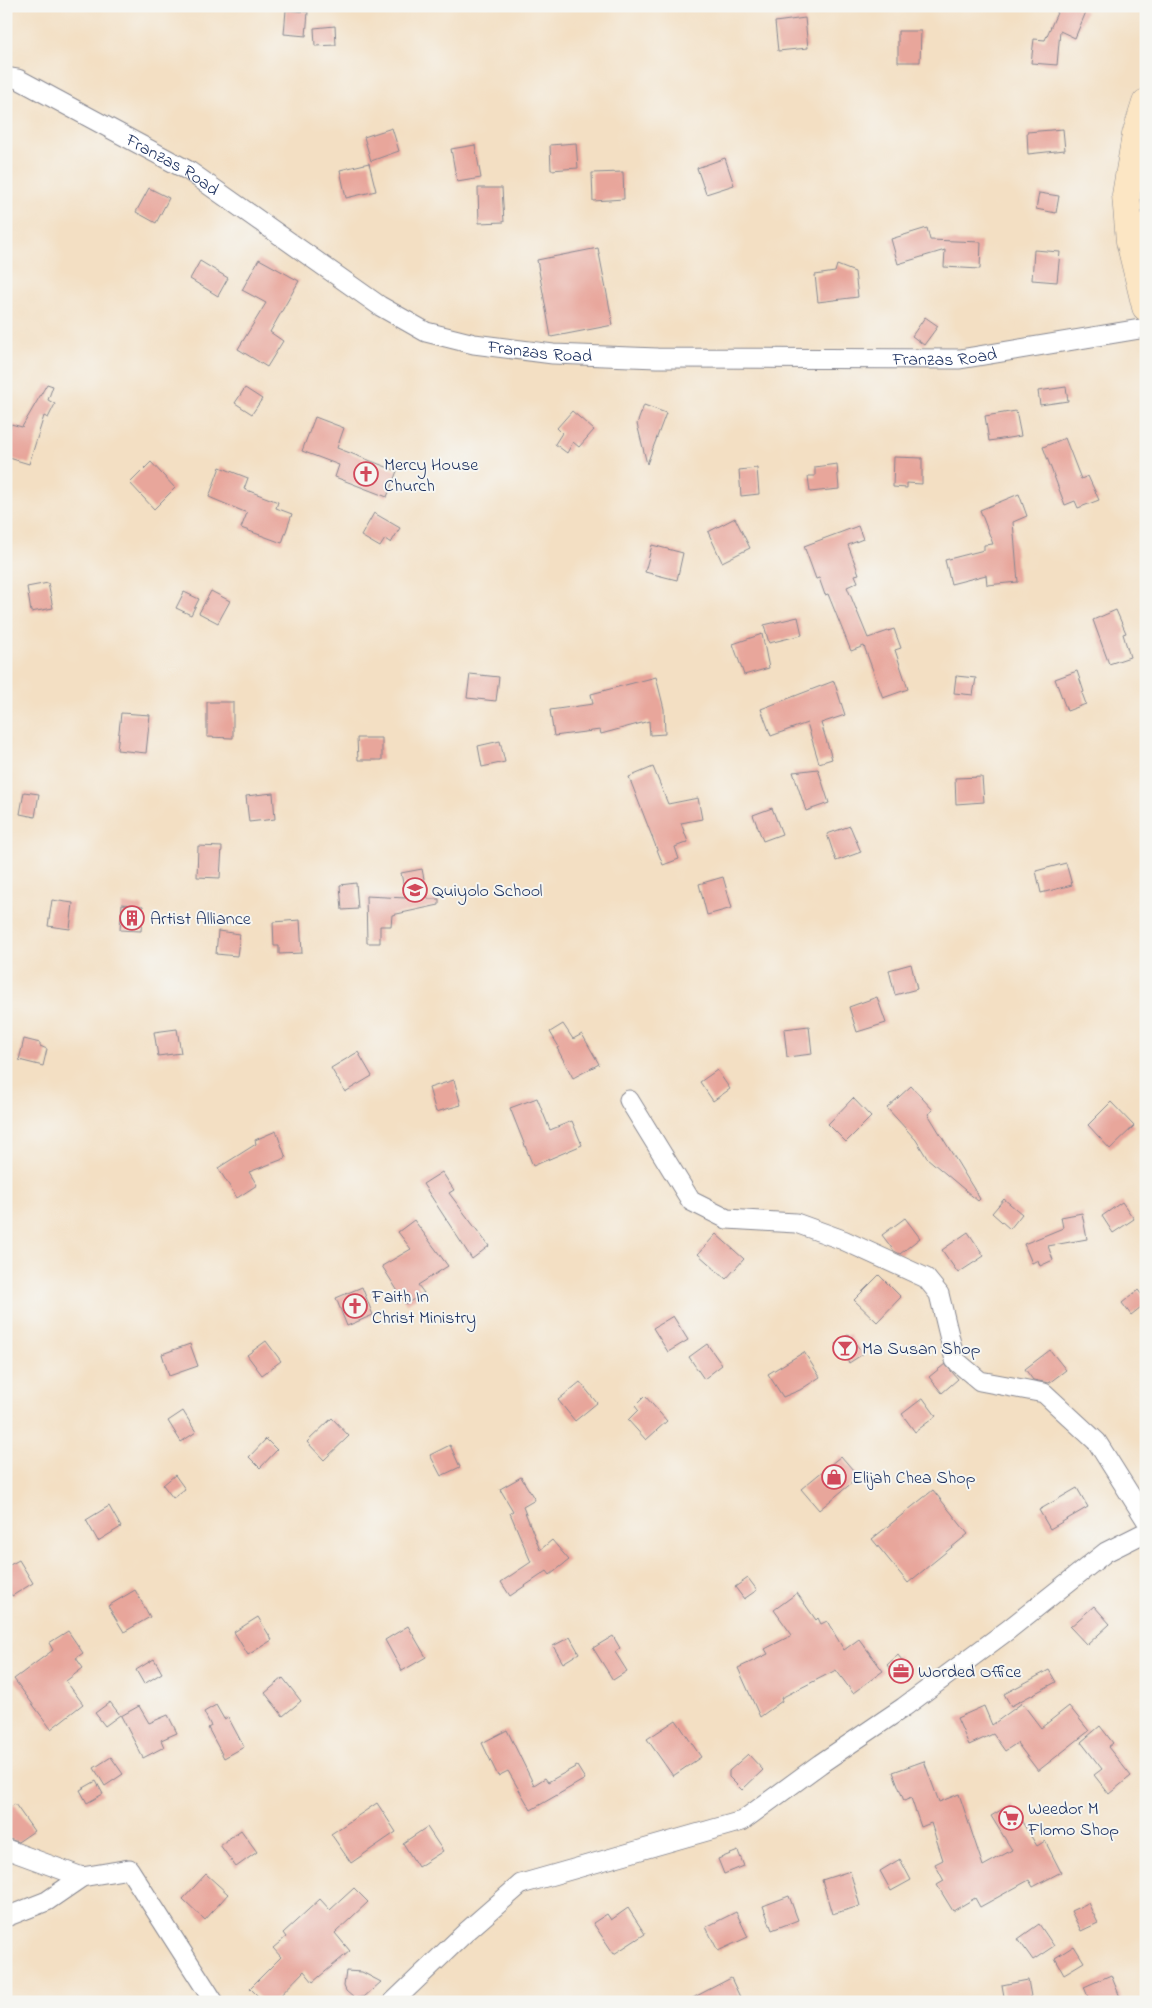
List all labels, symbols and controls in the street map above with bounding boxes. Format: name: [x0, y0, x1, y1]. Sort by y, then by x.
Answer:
street label: Franzas Road: [120, 128, 224, 203]
street label: Franzas Road: [485, 335, 593, 370]
street label: Franzas Road: [891, 342, 999, 374]
place label: Mercy House Church: [384, 453, 479, 500]
church icon: Mercy House Church: [353, 461, 379, 487]
school or university icon: Quiyolo School: [402, 877, 428, 903]
place label: Quiyolo School: [432, 879, 543, 905]
building icon: Artist Alliance: [119, 905, 145, 931]
place label: Artist Alliance: [150, 907, 252, 933]
place label: Faith In Christ Ministry: [371, 1285, 476, 1332]
church icon: Faith In Christ Ministry: [342, 1293, 368, 1319]
bar icon: Ma Susan Shop: [832, 1335, 858, 1361]
place label: Ma Susan Shop: [862, 1337, 981, 1363]
shop icon: Elijah Chea Shop: [821, 1464, 847, 1490]
place label: Elijah Chea Shop: [852, 1466, 976, 1492]
office icon: Worded Office: [888, 1658, 914, 1684]
place label: Worded Office: [918, 1660, 1022, 1686]
place label: Weedor M Flomo Shop: [1027, 1797, 1119, 1844]
supermarket icon: Weedor M Flomo Shop: [998, 1805, 1024, 1831]

